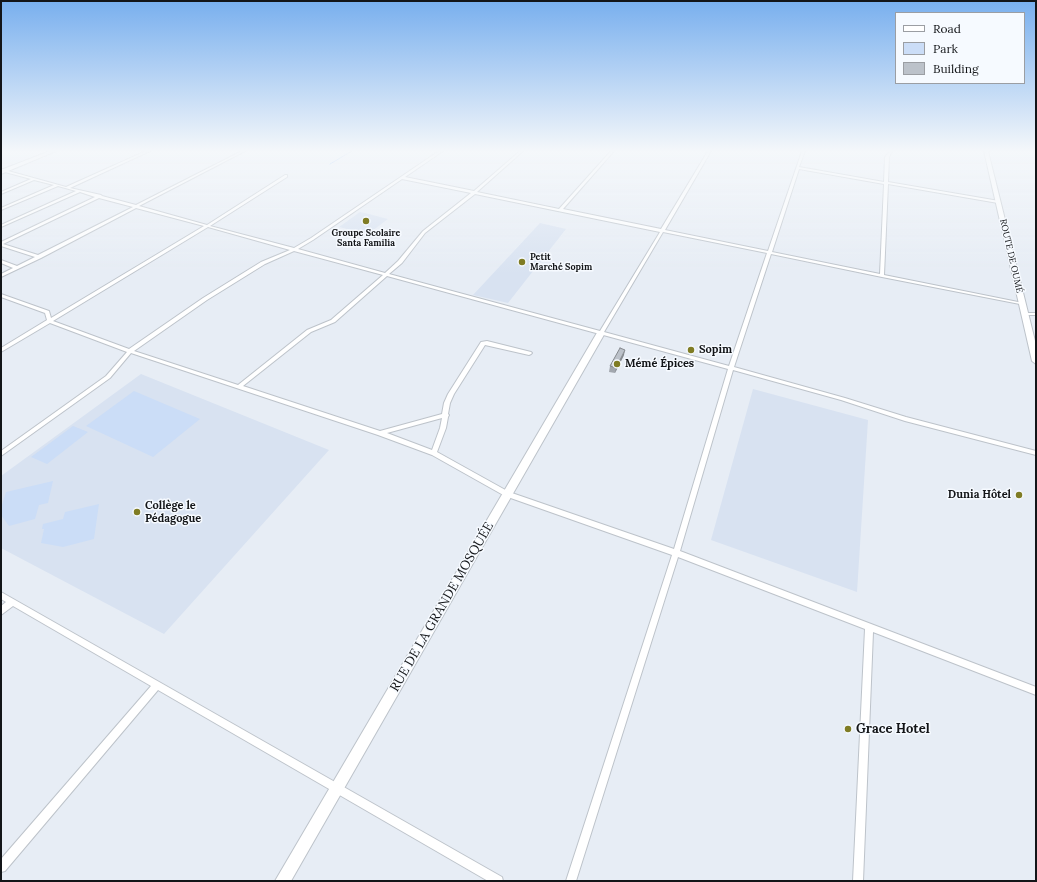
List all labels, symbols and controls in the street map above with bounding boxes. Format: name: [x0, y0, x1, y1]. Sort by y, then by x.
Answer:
legend: [895, 12, 1025, 84]
text: Road: [933, 21, 961, 36]
text: Park: [933, 41, 958, 56]
text: Building: [933, 61, 979, 76]
marker: Groupe Scolaire Santa Familia: [361, 216, 371, 226]
street label: ROUTE DE OUMÉ: [997, 218, 1025, 294]
place label: Groupe Scolaire Santa Familia: [332, 228, 400, 249]
place label: Petit Marché Sopim: [530, 252, 592, 273]
marker: Petit Marché Sopim: [517, 257, 527, 267]
place label: Sopim: [699, 343, 732, 357]
marker: Sopim: [686, 345, 696, 355]
place label: Mémé Épices: [625, 357, 694, 371]
marker: Mémé Épices: [612, 359, 622, 369]
place label: Dunia Hôtel: [948, 488, 1011, 502]
marker: Dunia Hôtel: [1014, 490, 1024, 500]
place label: Collège le Pédagogue: [145, 499, 201, 525]
marker: Collège le Pédagogue: [132, 507, 142, 517]
street label: RUE DE LA GRANDE MOSQUÉE: [387, 519, 497, 695]
place label: Grace Hotel: [856, 721, 930, 737]
marker: Grace Hotel: [843, 724, 853, 734]

